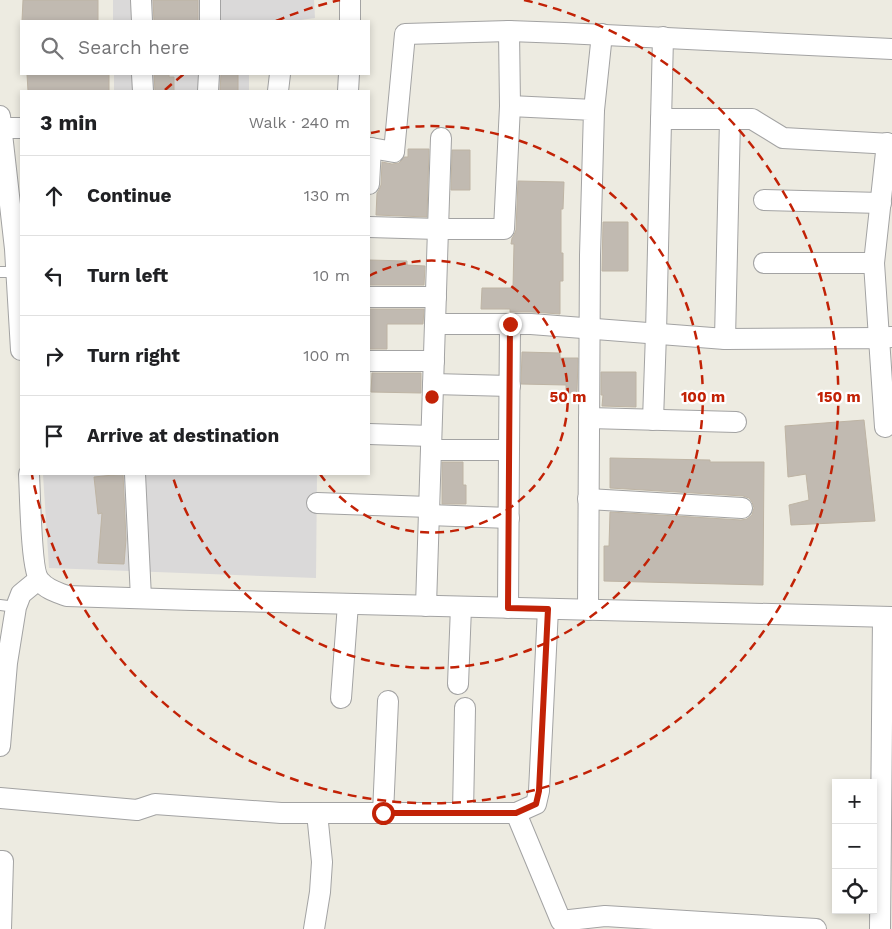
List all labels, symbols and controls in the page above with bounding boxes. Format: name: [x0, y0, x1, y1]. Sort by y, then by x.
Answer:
search box: [20, 20, 370, 75]
icon: search: [38, 34, 66, 62]
text: Search here: [78, 36, 189, 59]
text: 3 min: [40, 110, 97, 135]
text: Walk · 240 m: [249, 113, 350, 132]
icon: ahead: [40, 182, 68, 210]
text: Continue: [87, 184, 171, 207]
text: 130 m: [304, 186, 350, 205]
icon: left: [40, 262, 68, 290]
text: Turn left: [87, 264, 168, 287]
text: 10 m: [313, 266, 350, 285]
route end: [499, 313, 522, 336]
icon: right: [40, 342, 68, 370]
text: Turn right: [87, 344, 180, 367]
text: 100 m: [303, 346, 350, 365]
centre of rings: [423, 388, 441, 406]
text: 50 m: [550, 388, 586, 406]
text: 100 m: [681, 388, 725, 406]
text: 150 m: [817, 388, 861, 406]
icon: arrive: [40, 422, 68, 450]
text: Arrive at destination: [87, 424, 279, 447]
map controls: [832, 779, 877, 914]
button: +: [832, 779, 877, 824]
route start: [372, 802, 395, 825]
button: −: [832, 824, 877, 869]
button: locate: [832, 869, 877, 914]

